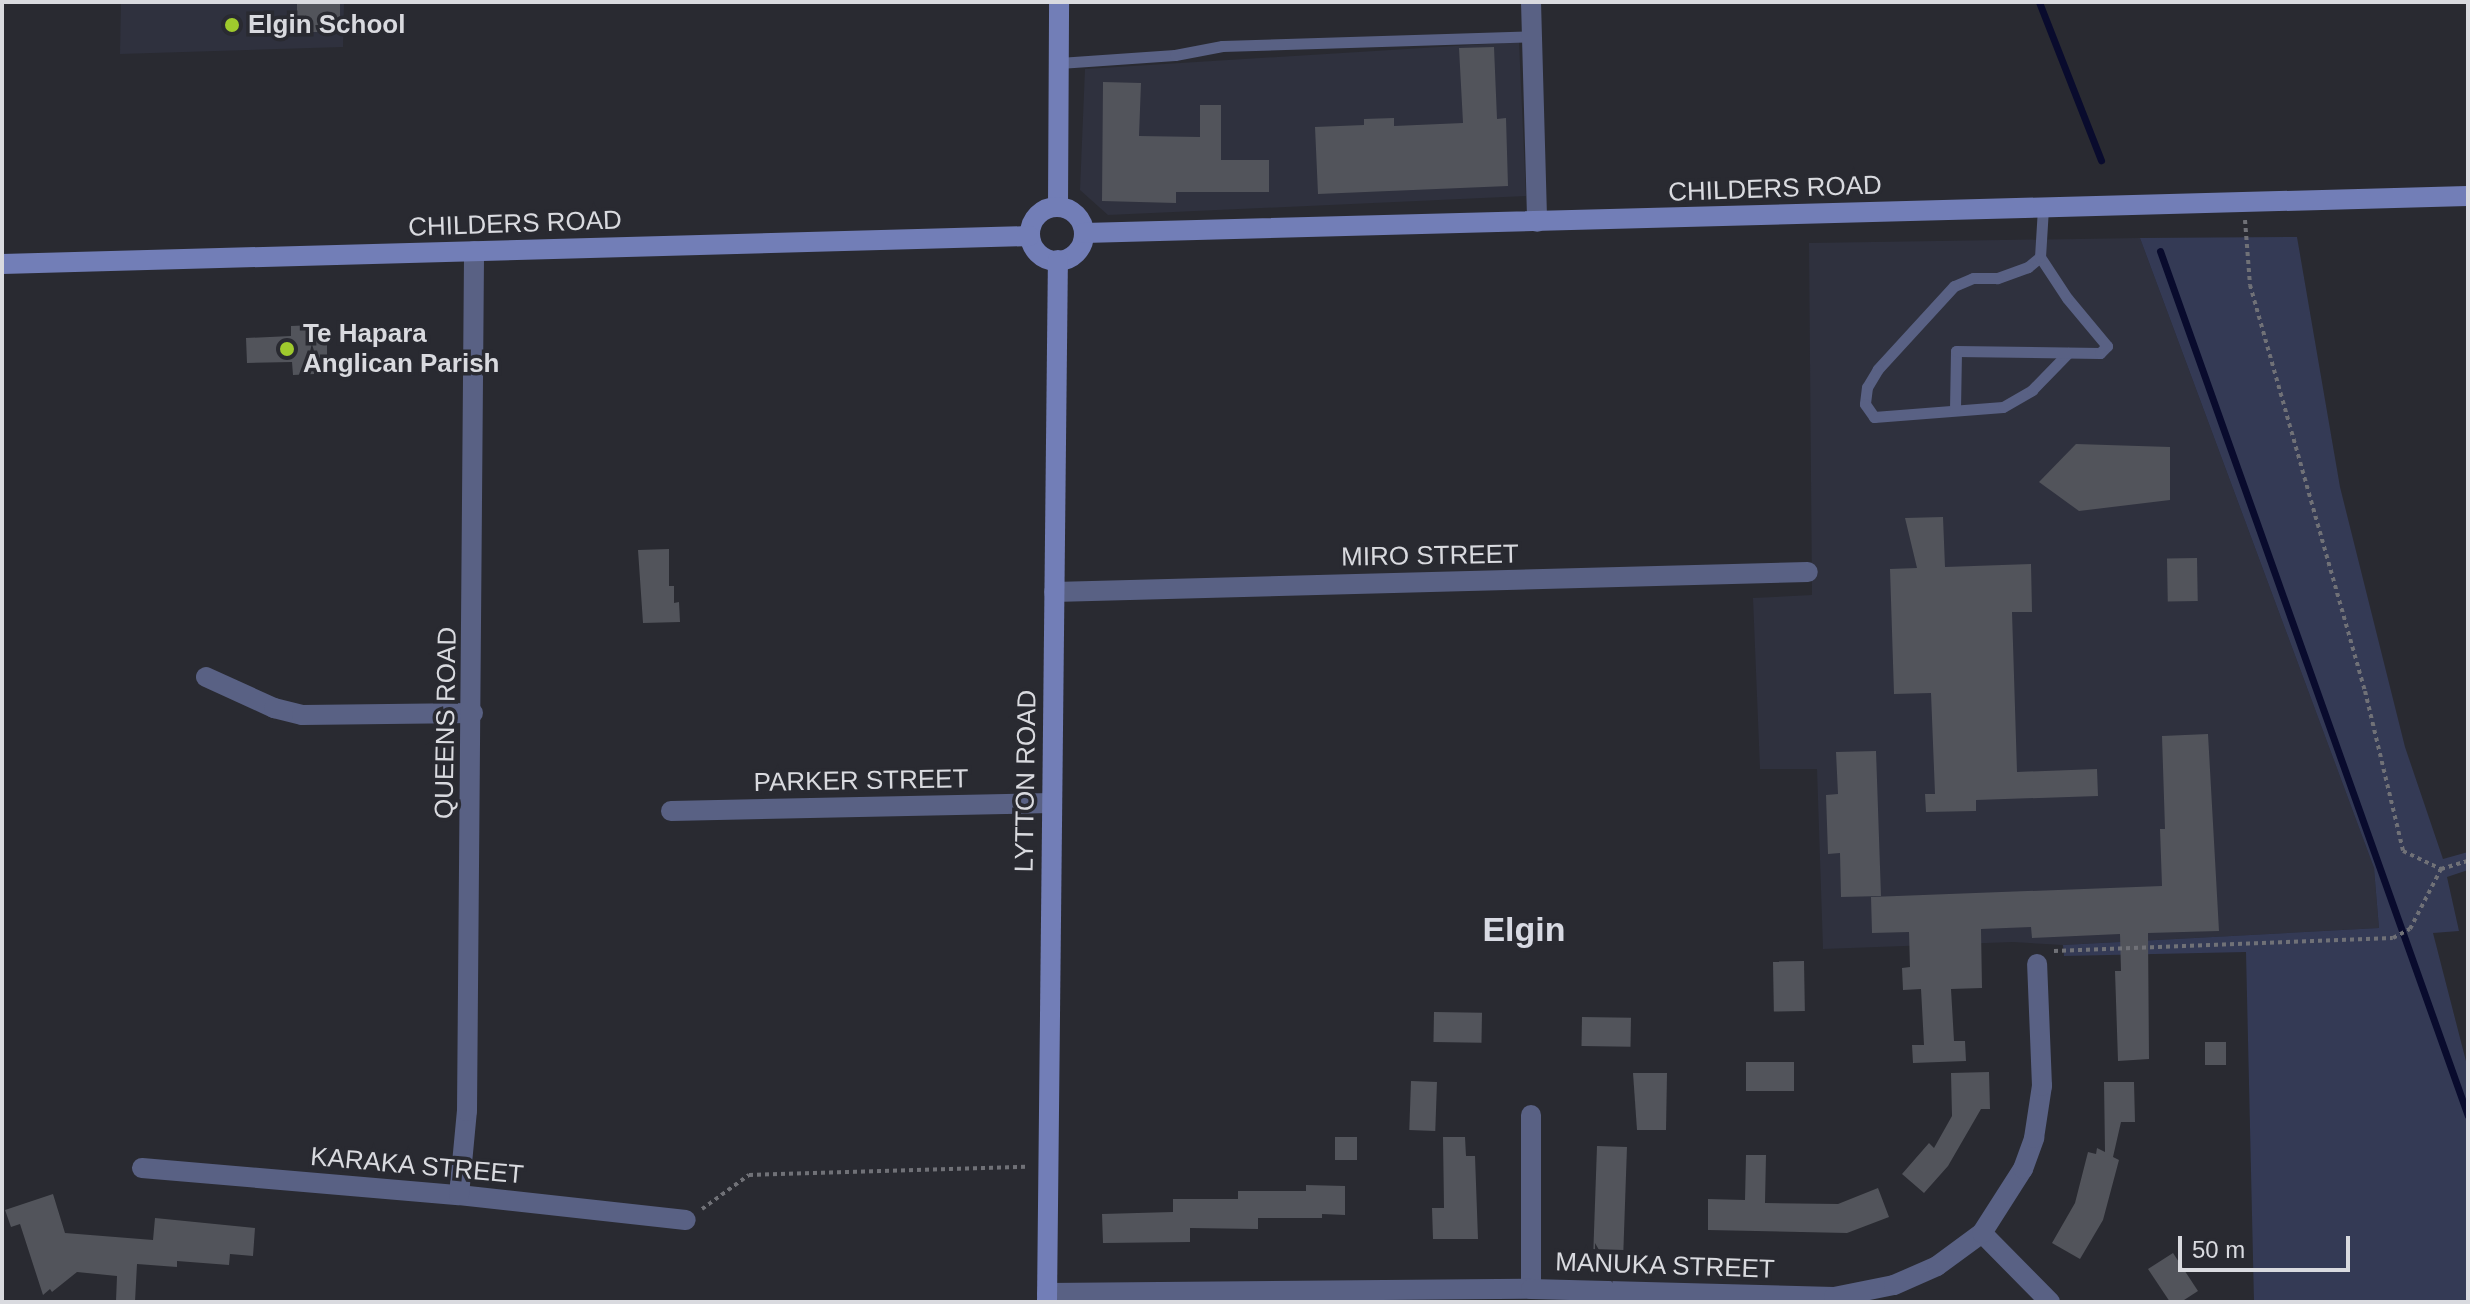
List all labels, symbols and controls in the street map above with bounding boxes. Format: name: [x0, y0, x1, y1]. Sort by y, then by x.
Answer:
place label: Elgin School: [248, 9, 405, 41]
marker: Elgin School: [223, 16, 241, 34]
street label: CHILDERS ROAD: [1668, 170, 1882, 208]
street label: CHILDERS ROAD: [408, 205, 622, 243]
place label: Te Hapara Anglican Parish: [303, 318, 499, 380]
marker: Te Hapara Anglican Parish: [278, 340, 296, 358]
street label: MIRO STREET: [1341, 539, 1519, 573]
street label: QUEENS ROAD: [429, 627, 463, 819]
street label: LYTTON ROAD: [1009, 689, 1043, 873]
street label: PARKER STREET: [753, 764, 969, 798]
district label: Elgin: [1482, 910, 1566, 950]
street label: KARAKA STREET: [308, 1141, 526, 1191]
scale bar: [2182, 1220, 2354, 1270]
text: 50 m: [2192, 1236, 2245, 1263]
street label: MANUKA STREET: [1554, 1247, 1776, 1285]

